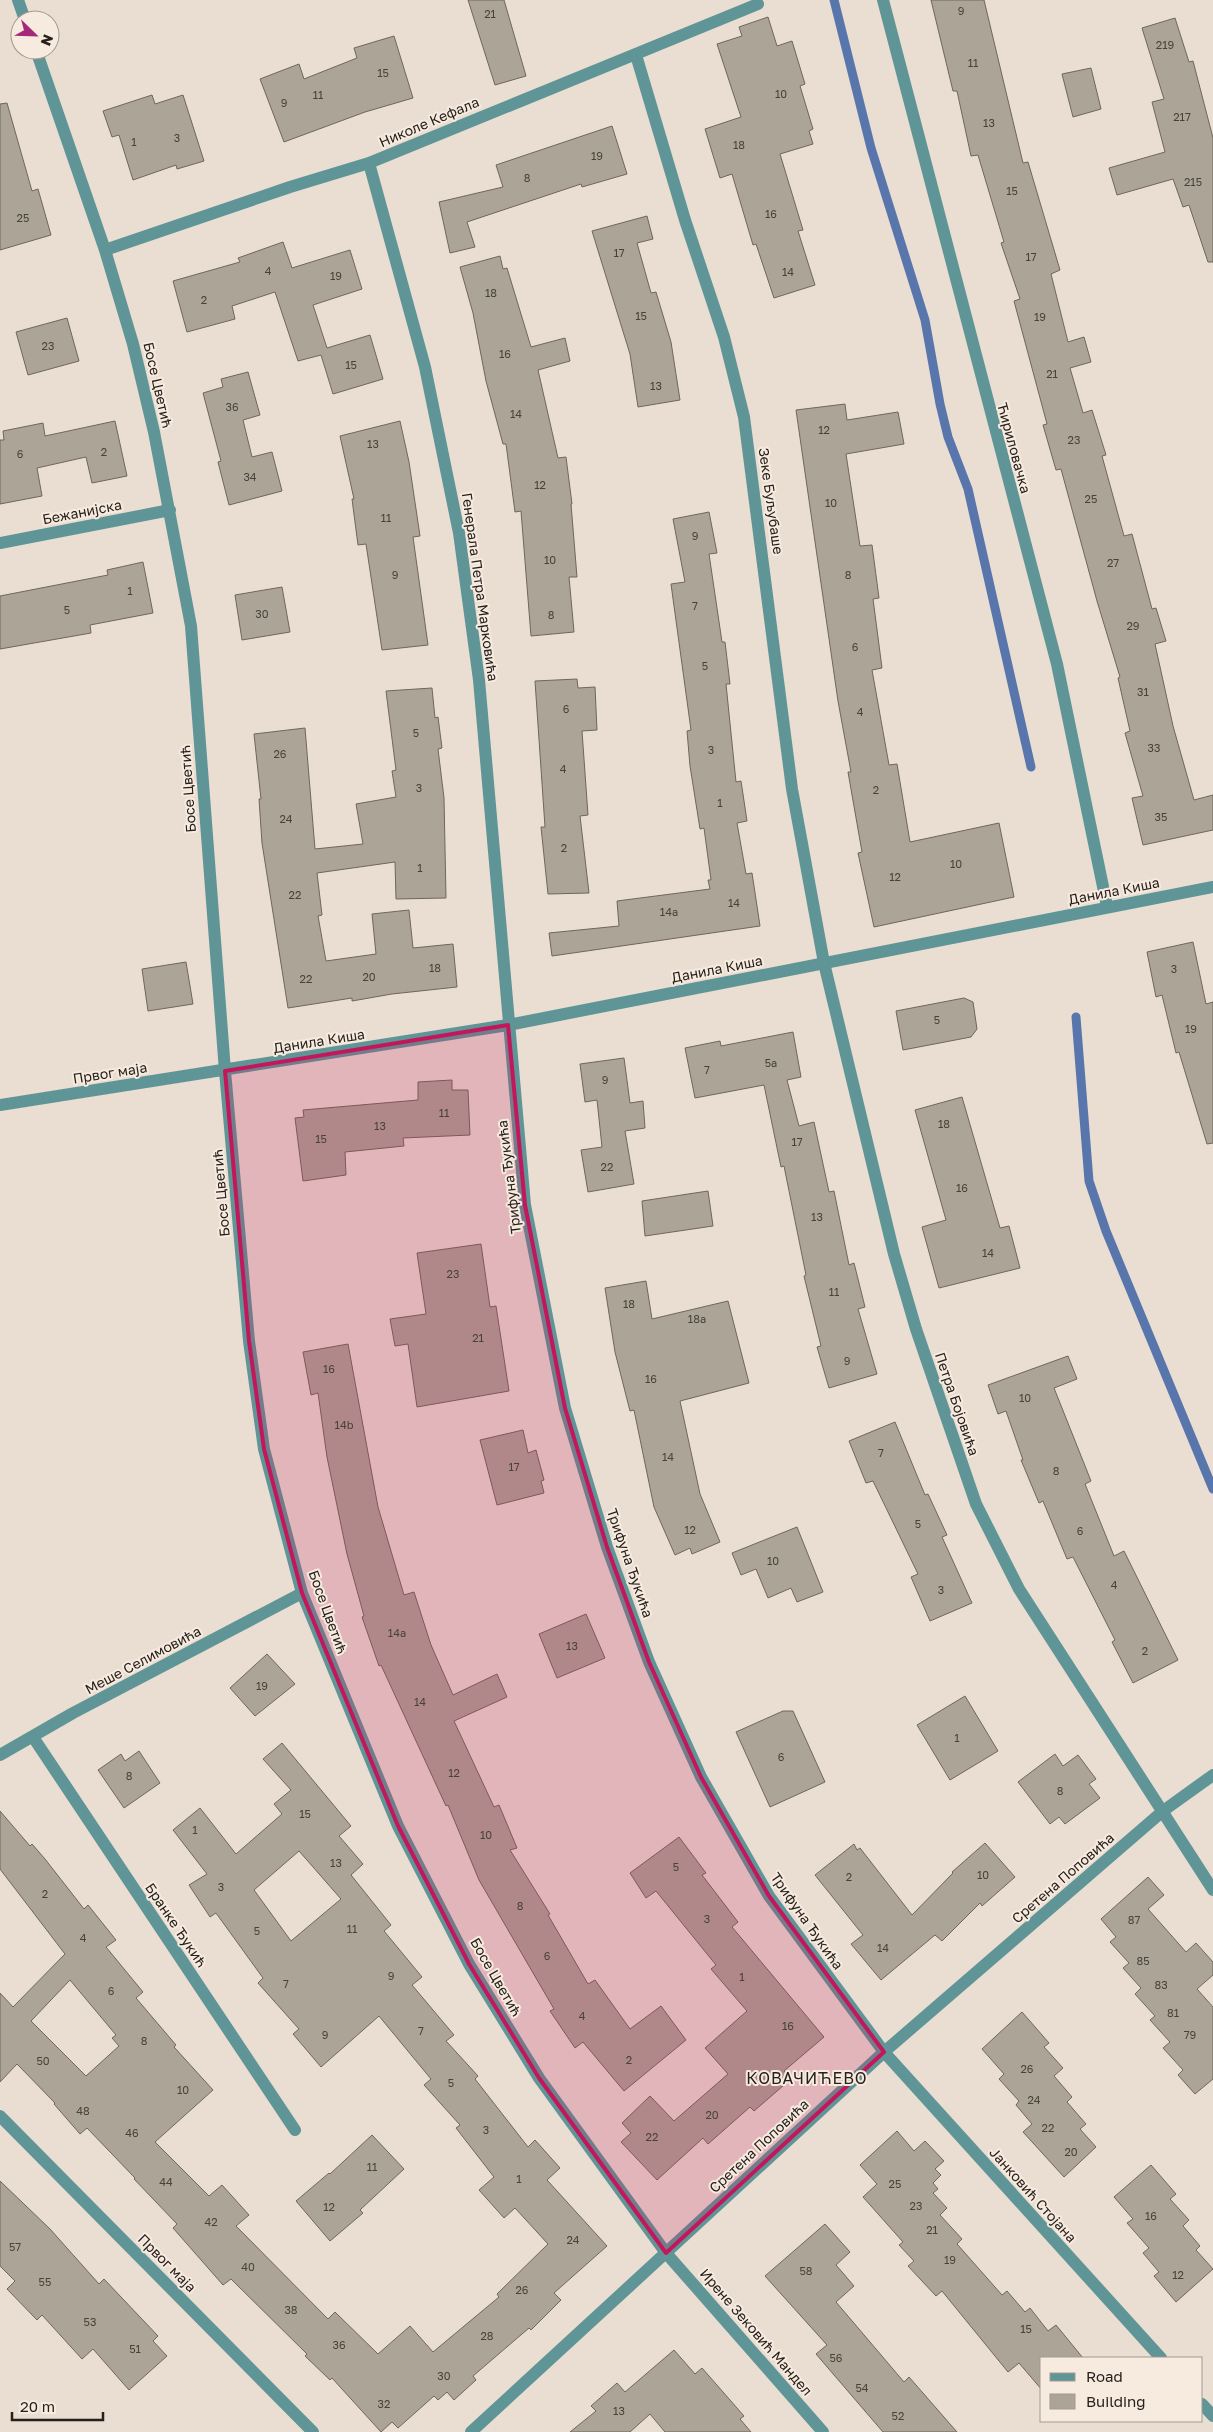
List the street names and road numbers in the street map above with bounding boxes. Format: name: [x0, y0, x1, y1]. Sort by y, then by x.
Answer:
street label: Николе Кефала: [376, 93, 481, 150]
street label: Босе Цветић: [140, 340, 177, 429]
street label: Ћириловачка: [994, 401, 1035, 495]
street label: Зеке Буљубаше: [756, 447, 787, 555]
street label: Генерала Петра Марковића: [459, 492, 502, 682]
street label: Бежанијска: [41, 495, 123, 528]
street label: Босе Цветић: [176, 745, 199, 833]
street label: Данила Киша: [1067, 873, 1161, 908]
street label: Данила Киша: [670, 951, 764, 986]
street label: Данила Киша: [272, 1025, 366, 1056]
street label: Првог маја: [72, 1058, 148, 1087]
street label: Трифуна Ђукића: [493, 1119, 524, 1235]
street label: Босе Цветић: [208, 1149, 233, 1237]
street label: Петра Бојовића: [932, 1350, 983, 1458]
street label: Трифуна Ђукића: [604, 1506, 657, 1620]
street label: Босе Цветић: [305, 1568, 351, 1656]
street label: Меше Селимовића: [82, 1622, 204, 1697]
street label: Сретена Поповића: [1008, 1829, 1117, 1927]
street label: Трифуна Ђукића: [768, 1869, 847, 1972]
street label: Бранке Ђукић: [142, 1879, 211, 1970]
street label: Босе Цветић: [467, 1935, 526, 2019]
street label: Сретена Поповића: [705, 2095, 812, 2196]
street label: Јанковић Стојана: [986, 2144, 1080, 2246]
street label: Првог маја: [135, 2230, 200, 2295]
street label: Ирене Зековић Мандел: [697, 2265, 816, 2399]

